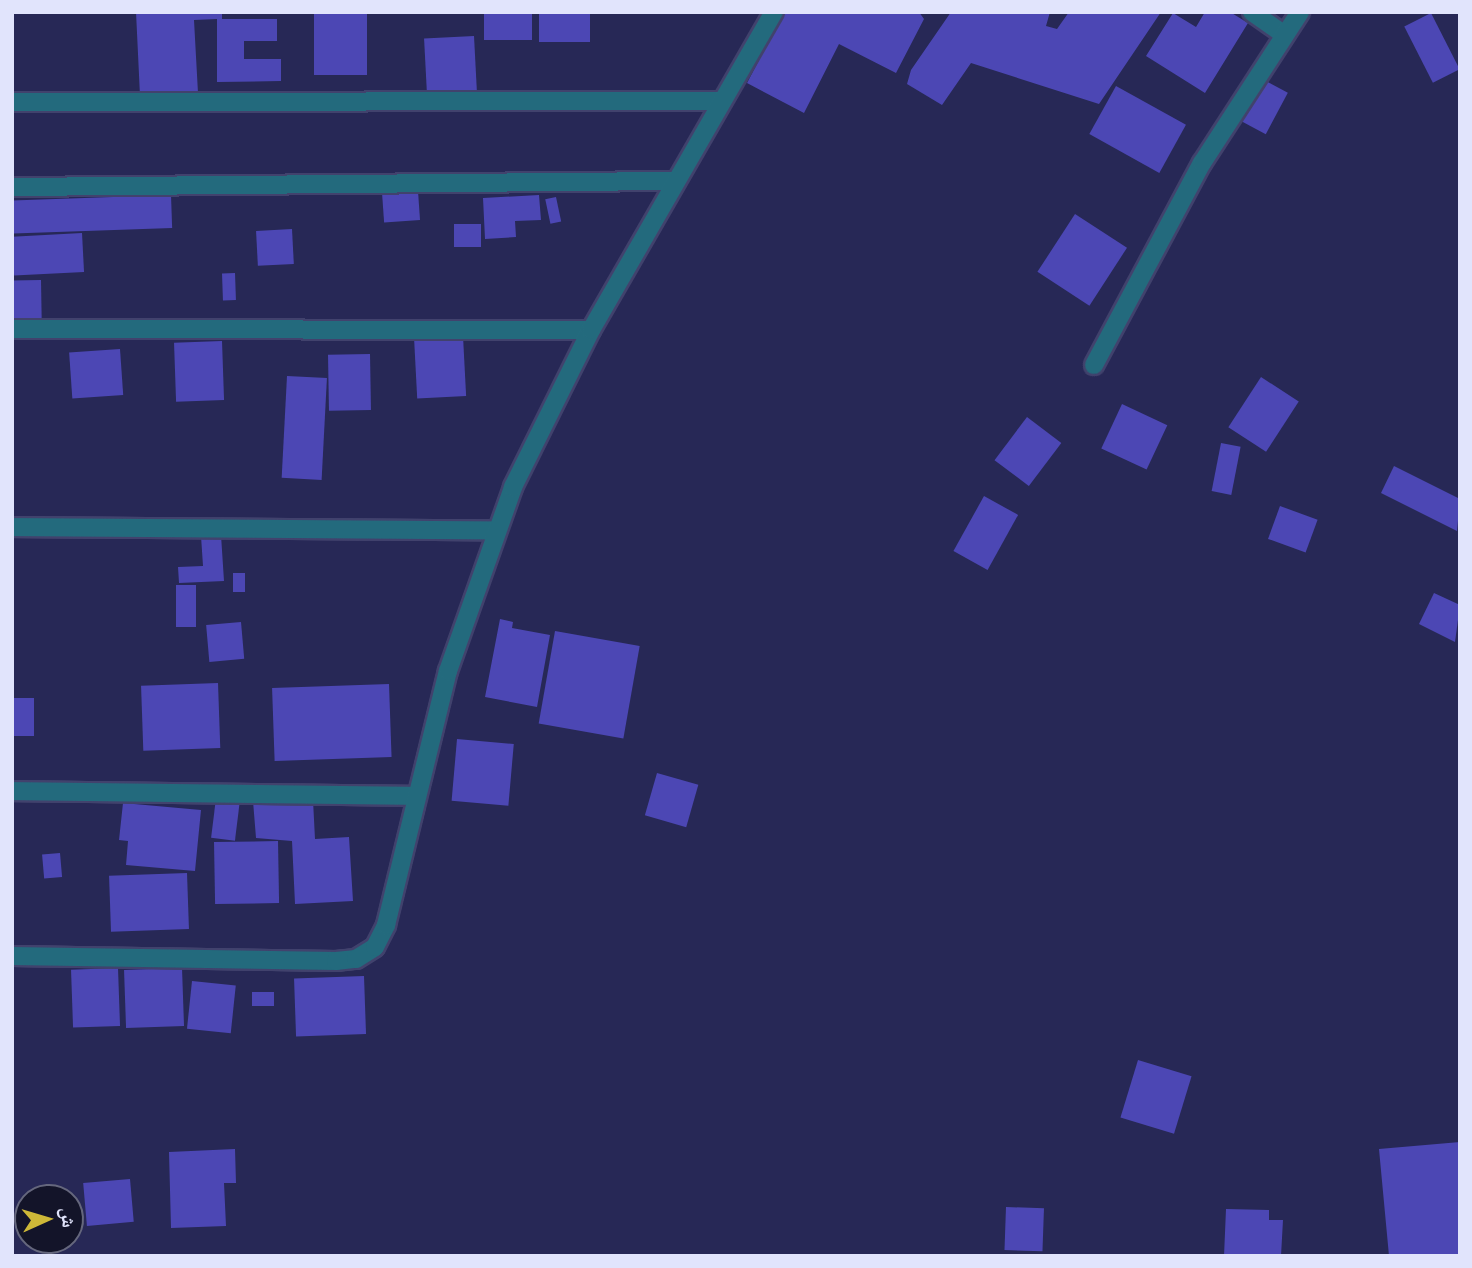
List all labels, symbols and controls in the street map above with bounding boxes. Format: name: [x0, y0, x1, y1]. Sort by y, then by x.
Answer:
north arrow: [14, 1184, 84, 1254]
text: ش: [54, 1207, 82, 1229]

